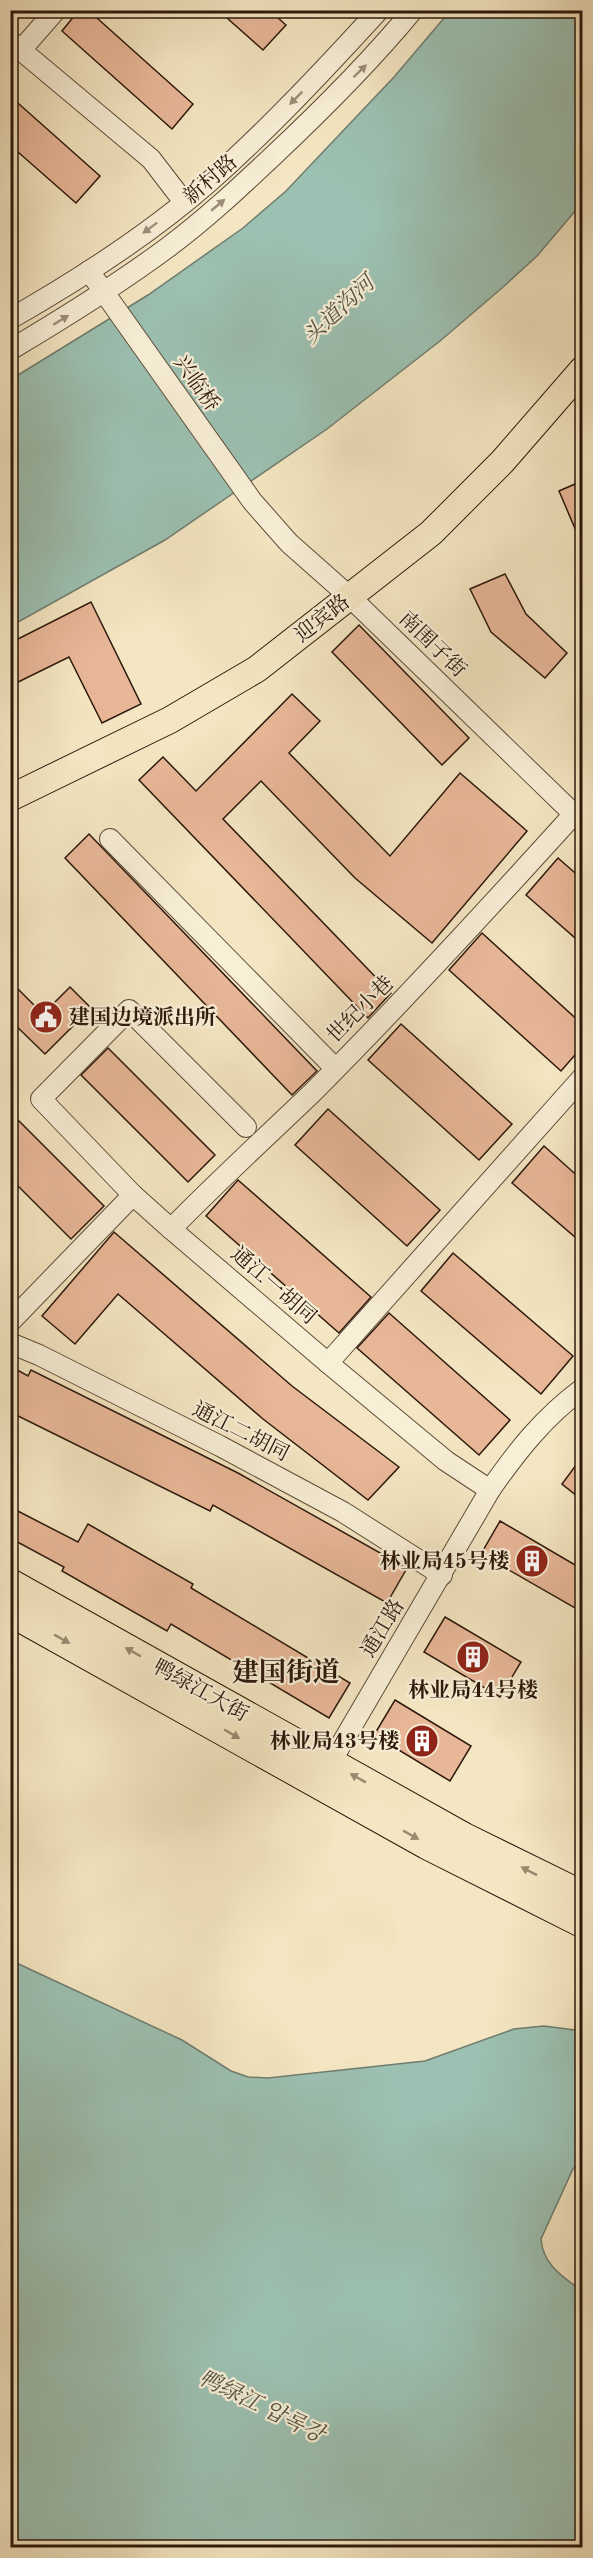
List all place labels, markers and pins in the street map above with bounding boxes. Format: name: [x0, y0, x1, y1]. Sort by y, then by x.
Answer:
public building icon: 建国边境派出所: [28, 999, 64, 1035]
place label: 建国边境派出所: [69, 1005, 216, 1029]
building icon: 林业局45号楼: [514, 1543, 550, 1579]
place label: 林业局45号楼: [380, 1550, 509, 1573]
building icon: 林业局44号楼: [455, 1639, 491, 1675]
place label: 林业局44号楼: [408, 1679, 538, 1702]
building icon: 林业局43号楼: [404, 1723, 440, 1759]
place label: 林业局43号楼: [270, 1730, 399, 1753]

